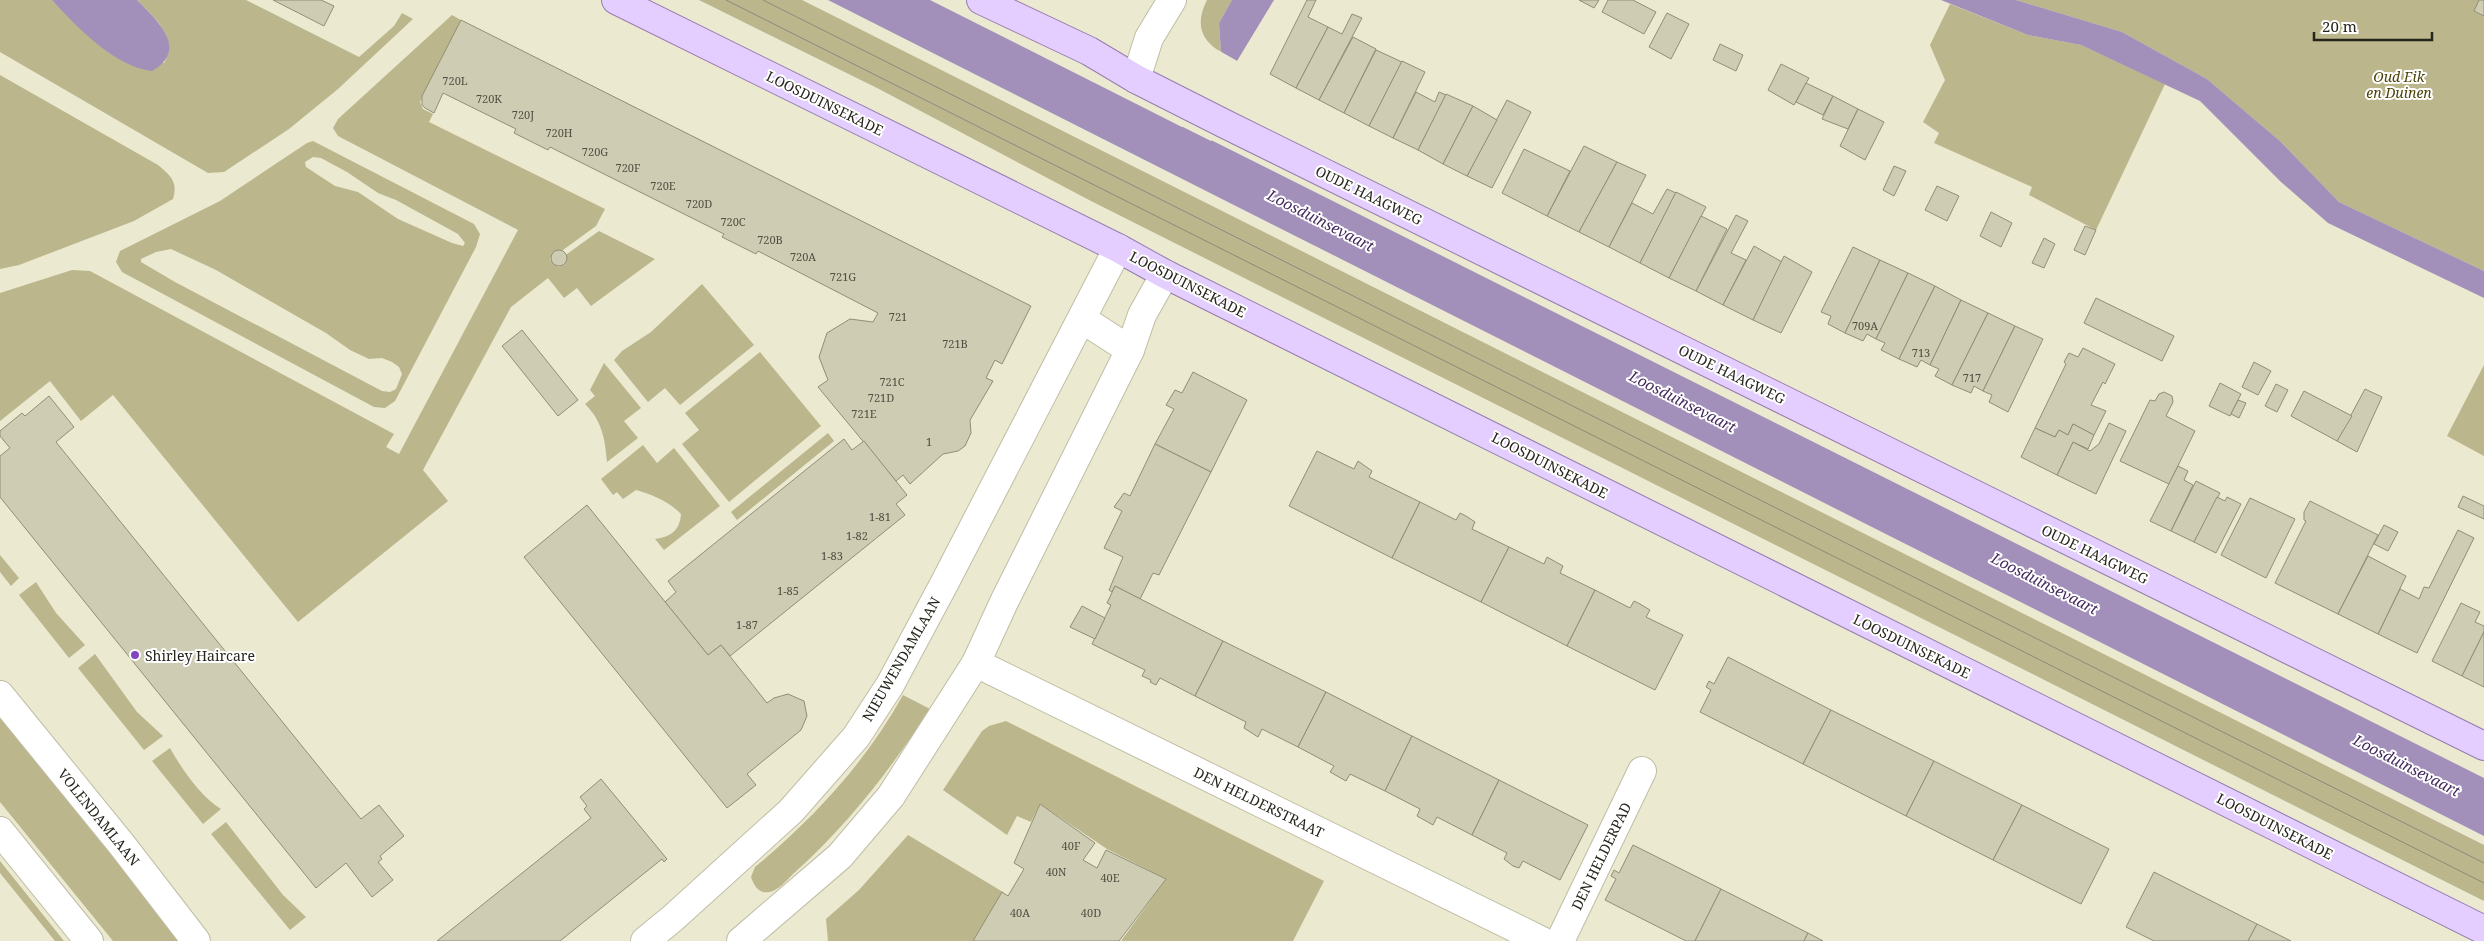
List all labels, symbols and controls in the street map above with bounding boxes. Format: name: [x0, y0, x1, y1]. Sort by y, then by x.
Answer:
scale bar: [2314, 10, 2432, 42]
text: 20 m: [2322, 16, 2357, 36]
street label: LOOSDUINSEKADE: [763, 66, 887, 140]
park label: Oud Eik en Duinen: [2366, 67, 2432, 102]
house number: 720L: [442, 73, 468, 88]
house number: 720K: [476, 91, 502, 106]
house number: 720J: [512, 107, 534, 122]
house number: 720H: [545, 125, 573, 140]
house number: 720G: [582, 144, 608, 159]
house number: 720F: [616, 160, 641, 175]
street label: OUDE HAAGWEG: [1312, 161, 1426, 229]
house number: 720E: [650, 178, 676, 193]
water label: Loosduinsevaart: [1263, 184, 1378, 256]
house number: 720D: [686, 196, 712, 211]
house number: 720C: [720, 214, 746, 229]
house number: 720B: [757, 232, 783, 247]
street label: LOOSDUINSEKADE: [1127, 246, 1250, 322]
house number: 720A: [790, 249, 816, 264]
house number: 721G: [830, 269, 856, 284]
house number: 721: [889, 309, 907, 324]
house number: 709A: [1852, 318, 1878, 333]
house number: 721B: [942, 336, 968, 351]
street label: OUDE HAAGWEG: [1675, 340, 1789, 408]
house number: 713: [1912, 345, 1930, 360]
water label: Loosduinsevaart: [1625, 365, 1740, 437]
house number: 717: [1963, 370, 1981, 385]
house number: 721C: [879, 374, 905, 389]
house number: 721D: [868, 390, 894, 405]
house number: 721E: [851, 406, 877, 421]
street label: LOOSDUINSEKADE: [1489, 427, 1612, 503]
house number: 1: [926, 434, 932, 449]
house number: 1-81: [869, 509, 891, 524]
street label: OUDE HAAGWEG: [2038, 520, 2152, 588]
house number: 1-82: [846, 528, 868, 543]
water label: Loosduinsevaart: [1987, 547, 2102, 619]
house number: 1-83: [821, 548, 843, 563]
house number: 1-85: [777, 583, 799, 598]
street label: NIEUWENDAMLAAN: [858, 593, 945, 725]
street label: LOOSDUINSEKADE: [1850, 609, 1974, 683]
house number: 1-87: [736, 617, 758, 632]
place label: Shirley Haircare: [145, 646, 255, 665]
marker: Shirley Haircare: [129, 649, 141, 661]
water label: Loosduinsevaart: [2349, 729, 2464, 801]
street label: DEN HELDERSTRAAT: [1191, 762, 1328, 842]
street label: VOLENDAMLAAN: [54, 764, 144, 870]
street label: LOOSDUINSEKADE: [2214, 788, 2337, 864]
street label: DEN HELDERPAD: [1567, 799, 1635, 913]
house number: 40F: [1062, 838, 1081, 853]
house number: 40N: [1046, 864, 1067, 879]
house number: 40E: [1100, 870, 1120, 885]
house number: 40A: [1010, 905, 1030, 920]
house number: 40D: [1081, 905, 1101, 920]

